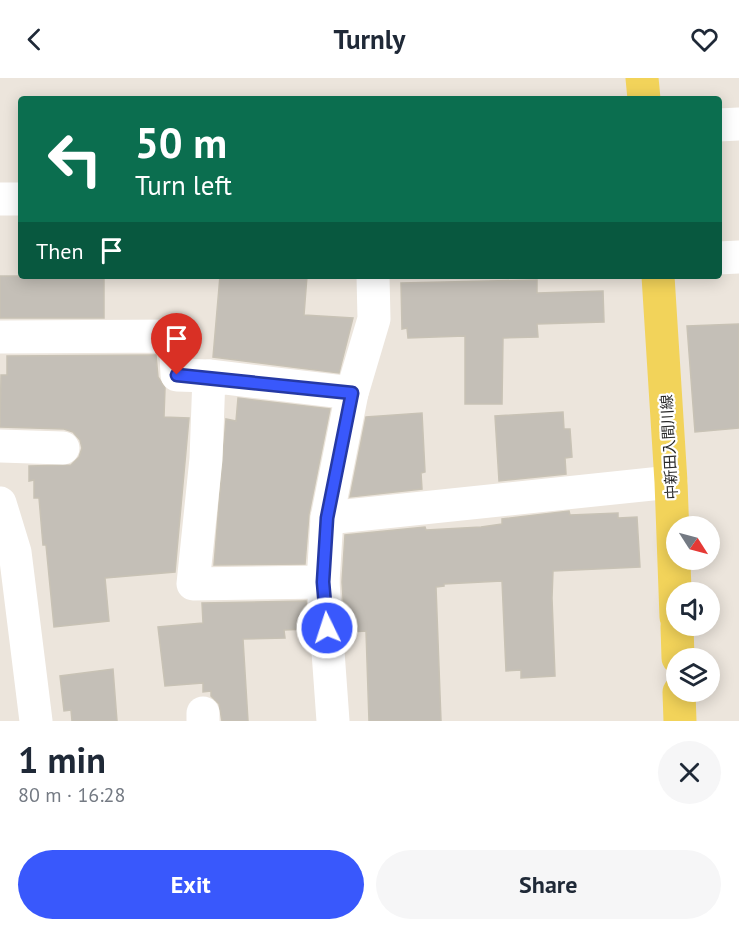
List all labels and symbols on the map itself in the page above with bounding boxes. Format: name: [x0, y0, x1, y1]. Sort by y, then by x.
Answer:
pin: [151, 313, 202, 375]
street label: 中新田入間川線: [657, 394, 681, 500]
north arrow: [666, 516, 720, 570]
position arrow: [295, 596, 359, 660]

